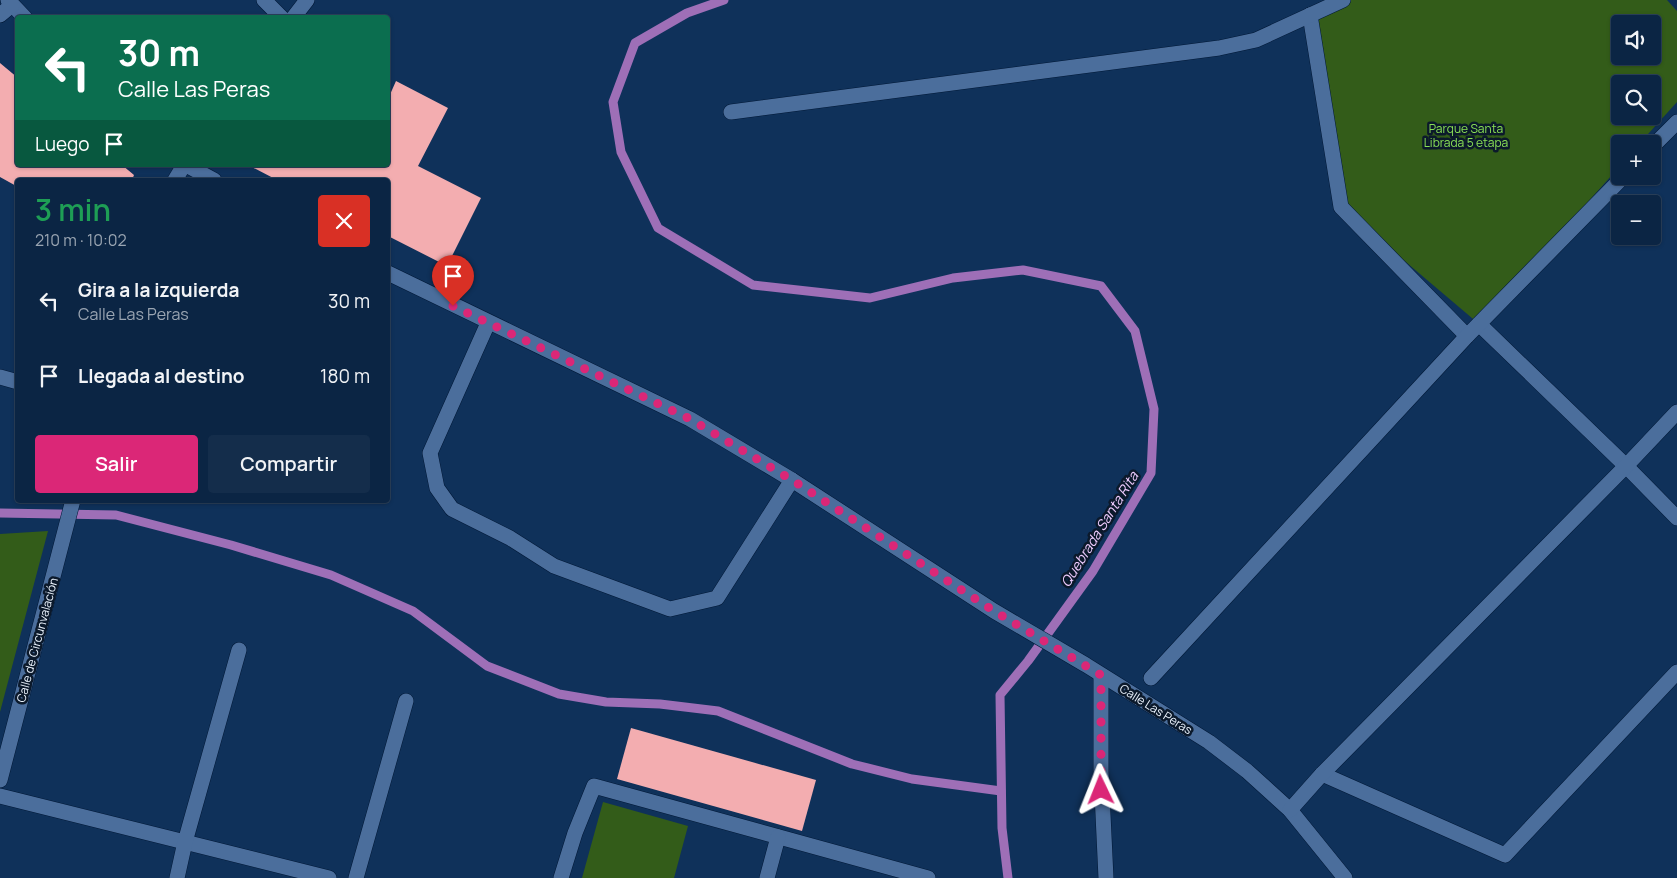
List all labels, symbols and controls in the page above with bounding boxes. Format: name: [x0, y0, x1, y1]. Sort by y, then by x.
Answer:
map controls: [1611, 15, 1661, 245]
button: sound: [1611, 15, 1661, 65]
text: 30 m: [118, 29, 200, 77]
icon: left: [35, 35, 100, 100]
text: Calle Las Peras: [118, 74, 270, 104]
button: search: [1611, 75, 1661, 125]
park label: Parque Santa Librada 5 etapa: [1424, 120, 1508, 151]
icon: arrive: [100, 130, 128, 158]
text: Luego: [35, 131, 90, 157]
button: +: [1611, 135, 1661, 185]
text: 3 min: [35, 189, 111, 230]
button: close: [318, 195, 370, 247]
button: −: [1611, 195, 1661, 245]
text: 210 m · 10:02: [35, 229, 127, 251]
pin: [432, 255, 474, 306]
icon: arrive: [439, 262, 467, 290]
text: Gira a la izquierda: [78, 277, 239, 303]
icon: left: [35, 287, 63, 315]
text: 30 m: [328, 288, 370, 314]
text: Calle Las Peras: [78, 303, 189, 325]
icon: arrive: [35, 362, 63, 390]
text: Llegada al destino: [78, 363, 245, 389]
text: 180 m: [320, 363, 370, 389]
button: Salir: [35, 435, 198, 493]
button: Compartir: [208, 435, 370, 493]
water label: Quebrada Santa Rita: [1056, 467, 1143, 590]
street label: Calle de Circunvalación: [12, 576, 62, 704]
street label: Calle Las Peras: [1116, 680, 1196, 738]
position arrow: [1074, 763, 1126, 815]

